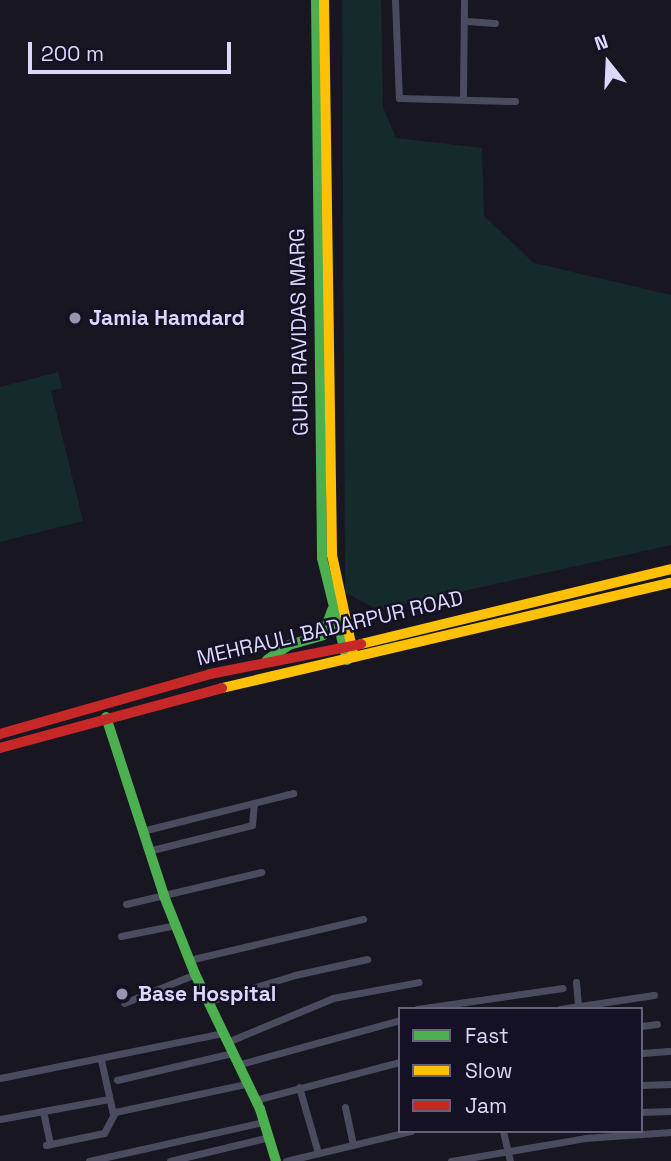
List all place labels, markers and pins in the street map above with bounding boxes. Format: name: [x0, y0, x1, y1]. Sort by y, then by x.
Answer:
place label: Jamia Hamdard: [89, 305, 245, 331]
marker: Jamia Hamdard: [67, 310, 83, 326]
place label: Base Hospital: [138, 981, 276, 1007]
marker: Base Hospital: [112, 984, 132, 1004]

